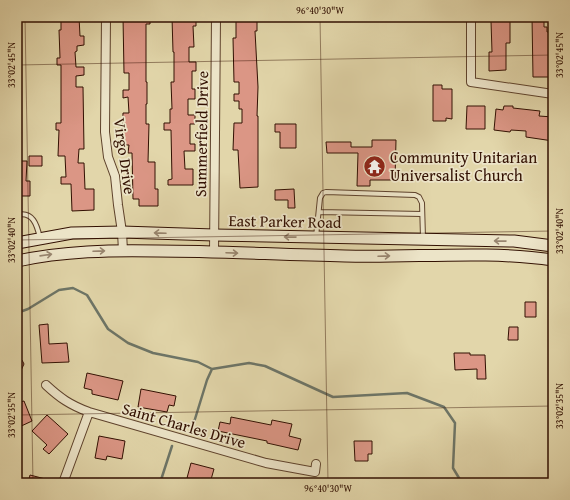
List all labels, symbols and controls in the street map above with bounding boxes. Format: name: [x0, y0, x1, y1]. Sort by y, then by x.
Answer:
text: 96°40'30"W: [296, 3, 344, 18]
text: 33°02'45"N: [552, 32, 567, 78]
text: 33°02'45"N: [4, 42, 19, 88]
street label: Summerfield Drive: [188, 71, 214, 197]
street label: Virgo Drive: [108, 116, 142, 196]
place label: Community Unitarian Universalist Church: [390, 145, 537, 187]
temple icon: Community Unitarian Universalist Church: [362, 153, 388, 179]
street label: East Parker Road: [228, 208, 342, 234]
text: 33°02'40"N: [552, 208, 567, 254]
text: 33°02'40"N: [4, 217, 19, 263]
one-way arrow: [154, 230, 167, 237]
one-way arrow: [284, 233, 297, 241]
one-way arrow: [494, 237, 507, 245]
one-way arrow: [92, 247, 105, 255]
one-way arrow: [225, 249, 238, 257]
one-way arrow: [39, 251, 52, 259]
one-way arrow: [377, 252, 390, 259]
text: 33°02'35"N: [552, 383, 567, 429]
text: 33°02'35"N: [4, 392, 19, 438]
street label: Saint Charles Drive: [119, 396, 249, 454]
text: 96°40'30"W: [304, 481, 352, 496]

